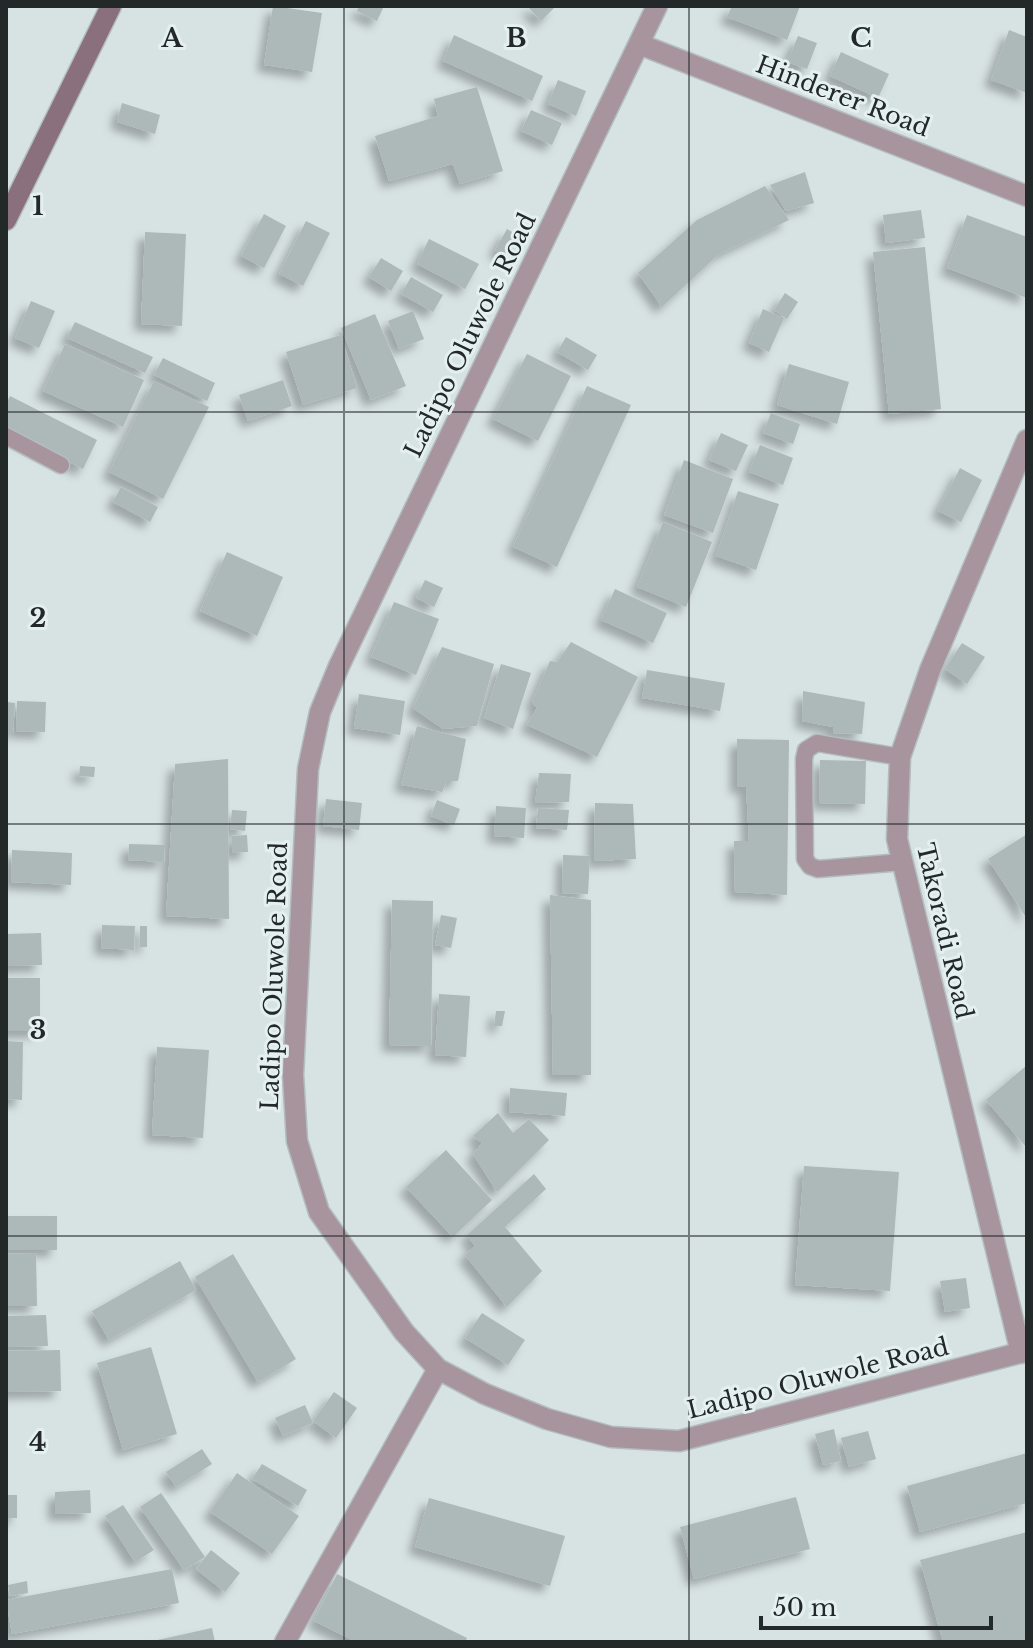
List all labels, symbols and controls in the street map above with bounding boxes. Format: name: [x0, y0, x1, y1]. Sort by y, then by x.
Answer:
text: A: [160, 22, 183, 54]
text: B: [506, 22, 526, 54]
text: C: [850, 22, 872, 54]
street label: Hinderer Road: [752, 50, 934, 142]
text: 1: [32, 190, 44, 222]
street label: Ladipo Oluwole Road: [398, 208, 542, 462]
text: 2: [30, 602, 46, 634]
street label: Takoradi Road: [911, 840, 979, 1022]
street label: Ladipo Oluwole Road: [255, 841, 293, 1111]
text: 3: [30, 1014, 46, 1046]
street label: Ladipo Oluwole Road: [684, 1331, 952, 1425]
text: 4: [29, 1426, 47, 1458]
scale bar: [761, 1580, 991, 1630]
text: 50 m: [773, 1593, 837, 1622]

